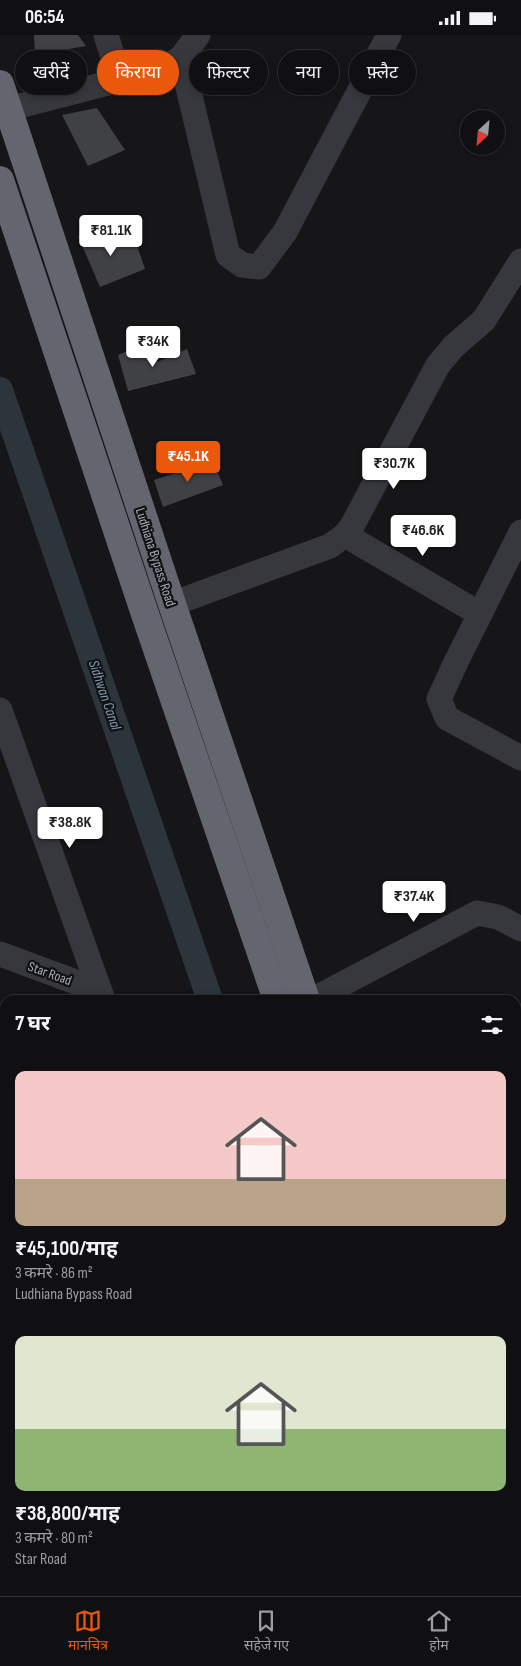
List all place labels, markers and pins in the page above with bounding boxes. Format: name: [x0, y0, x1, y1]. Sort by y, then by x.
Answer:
pin: ₹81.1K: [70, 215, 152, 257]
pin: ₹34K: [123, 325, 183, 368]
pin: ₹45.1K: [147, 441, 229, 483]
pin: ₹30.7K: [353, 447, 435, 490]
pin: ₹46.6K: [382, 515, 464, 557]
pin: ₹38.8K: [29, 807, 111, 849]
pin: ₹37.4K: [373, 881, 455, 923]

